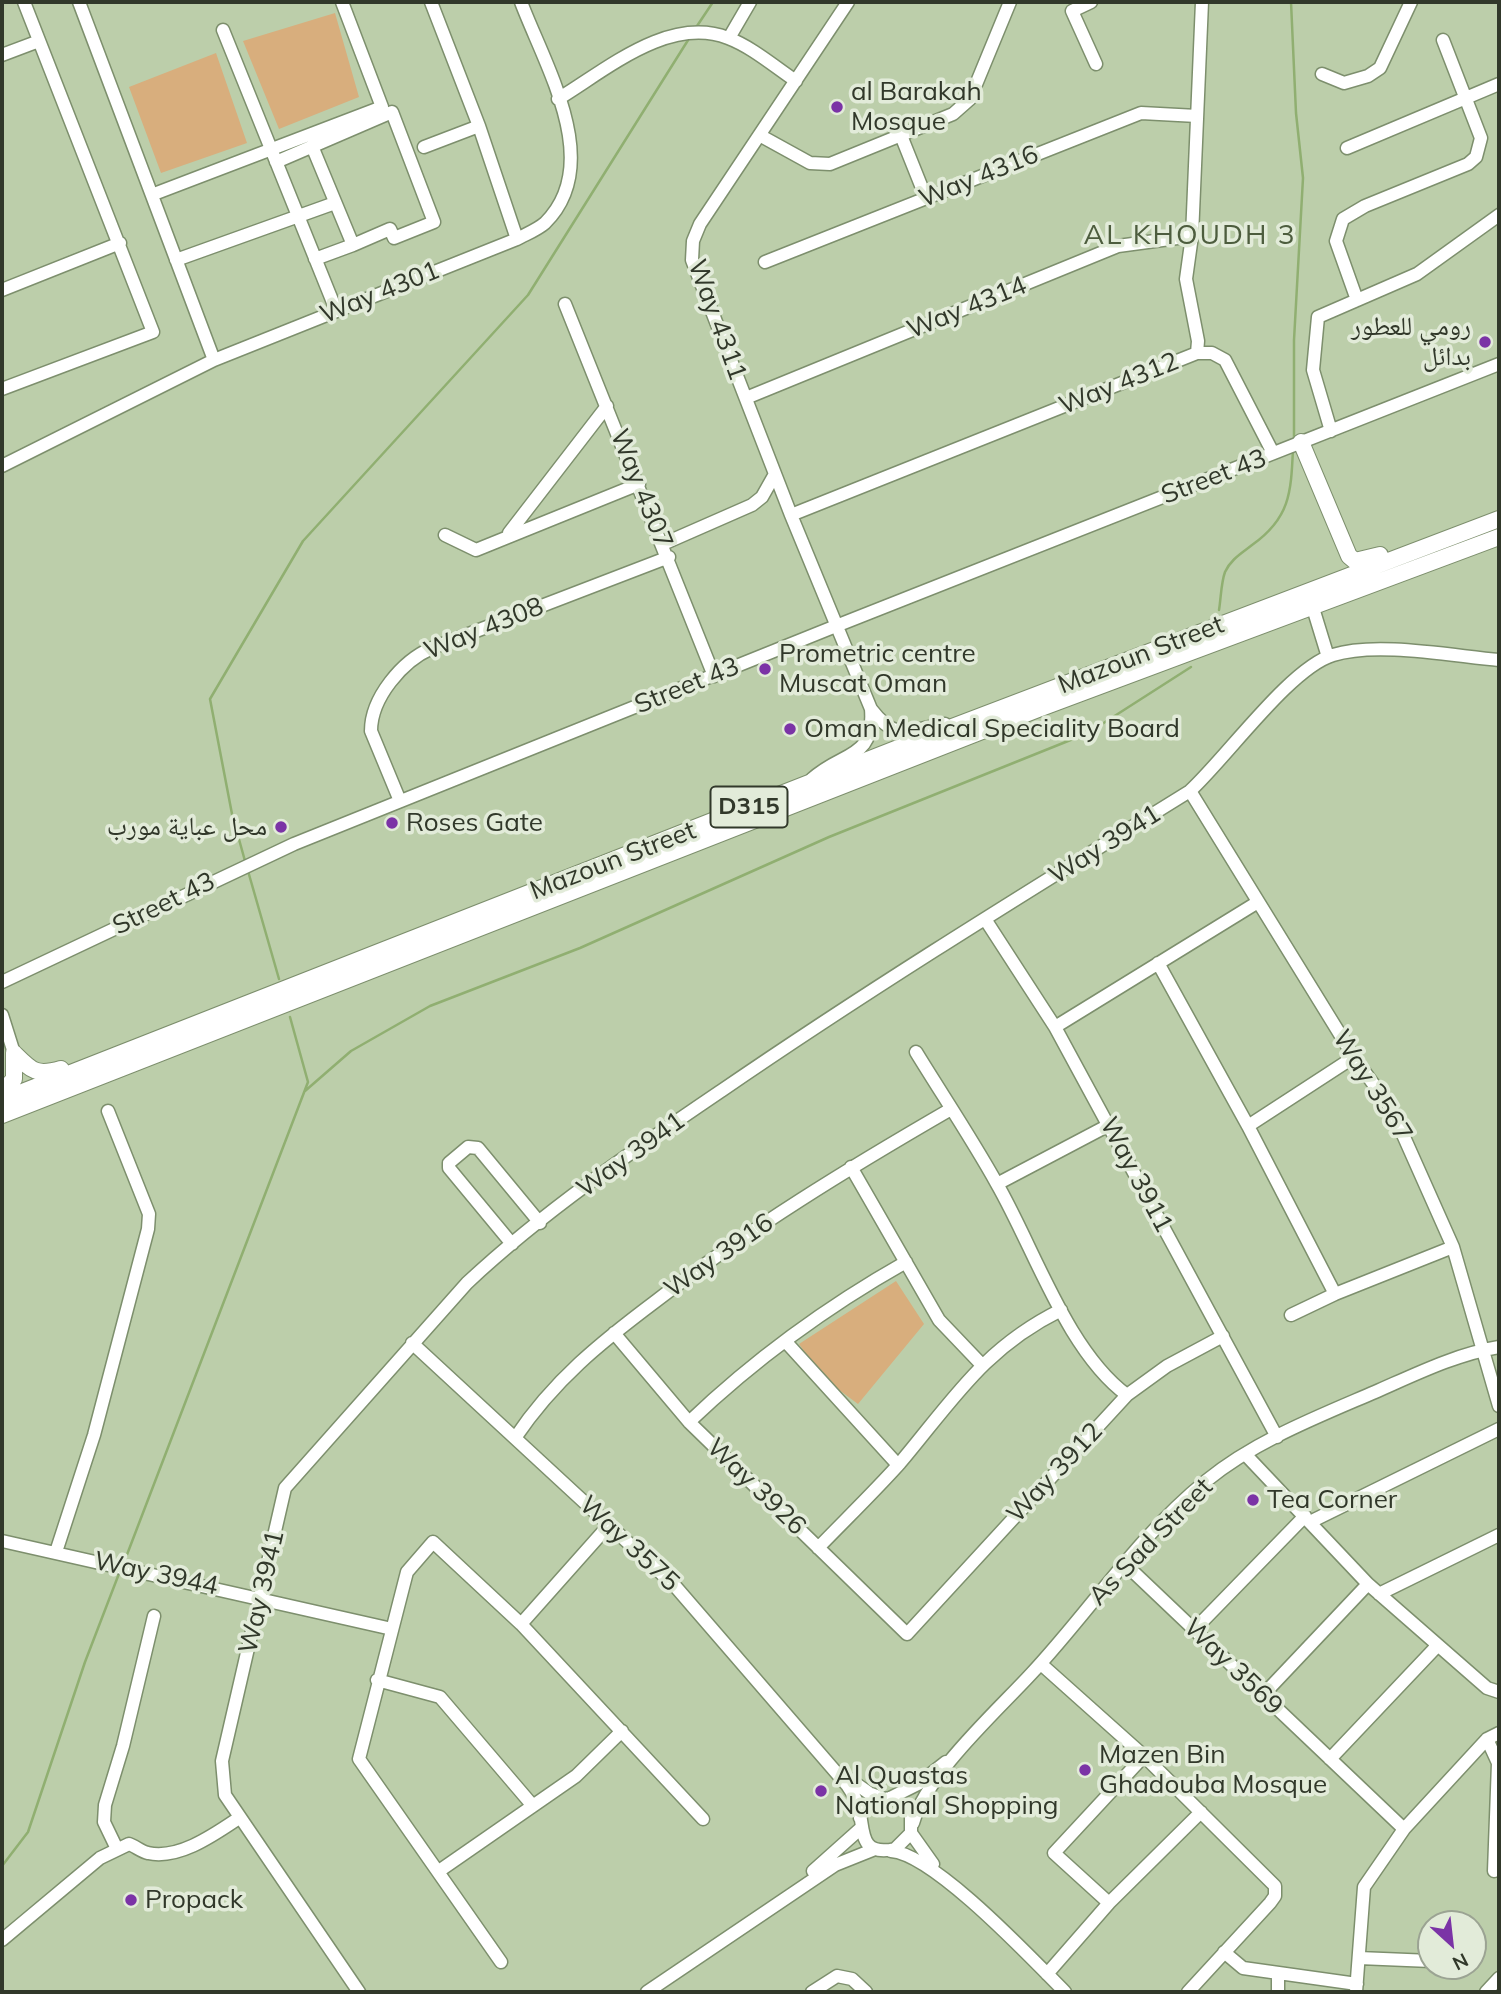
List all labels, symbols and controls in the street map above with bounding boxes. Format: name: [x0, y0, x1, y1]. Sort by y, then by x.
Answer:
place label: al Barakah Mosque: [851, 76, 982, 138]
marker: al Barakah Mosque: [829, 99, 845, 115]
street label: Way 4316: [915, 139, 1043, 215]
district label: AL KHOUDH 3: [1085, 219, 1295, 253]
street label: Way 4301: [316, 255, 444, 331]
street label: Way 4311: [681, 256, 753, 384]
street label: Way 4314: [903, 270, 1031, 346]
place label: رومي للعطور بدائل: [1351, 311, 1471, 372]
marker: رومي للعطور بدائل: [1477, 334, 1493, 350]
street label: Way 4312: [1055, 346, 1183, 422]
street label: Way 4307: [603, 425, 679, 553]
street label: Street 43: [1157, 443, 1271, 511]
street label: Way 4308: [420, 591, 548, 667]
street label: Mazoun Street: [1054, 609, 1228, 701]
place label: Prometric centre Muscat Oman: [779, 638, 976, 700]
street label: Street 43: [630, 651, 744, 721]
marker: Prometric centre Muscat Oman: [757, 661, 773, 677]
place label: Oman Medical Speciality Board: [804, 713, 1180, 745]
marker: Oman Medical Speciality Board: [782, 721, 798, 737]
road number: D315: [710, 786, 788, 828]
street label: Way 3941: [1043, 798, 1167, 892]
place label: Roses Gate: [406, 807, 543, 839]
place label: محل عباية مورب: [107, 811, 267, 843]
marker: Roses Gate: [384, 815, 400, 831]
street label: Mazoun Street: [526, 815, 700, 907]
marker: محل عباية مورب: [273, 819, 289, 835]
street label: Street 43: [108, 866, 220, 942]
street label: Way 3567: [1325, 1024, 1419, 1148]
street label: Way 3941: [571, 1105, 691, 1205]
street label: Way 3911: [1093, 1112, 1179, 1238]
street label: Way 3916: [658, 1207, 780, 1305]
street label: Way 3912: [1001, 1416, 1109, 1530]
street label: Way 3926: [700, 1432, 812, 1542]
street label: As Sad Street: [1083, 1472, 1219, 1612]
place label: Tea Corner: [1267, 1484, 1397, 1516]
street label: Way 3575: [572, 1490, 686, 1598]
marker: Tea Corner: [1245, 1492, 1261, 1508]
street label: Way 3941: [233, 1527, 291, 1657]
street label: Way 3944: [91, 1546, 221, 1602]
street label: Way 3569: [1177, 1612, 1289, 1722]
place label: Mazen Bin Ghadouba Mosque: [1099, 1739, 1327, 1800]
place label: Al Quastas National Shopping: [835, 1760, 1059, 1822]
marker: Mazen Bin Ghadouba Mosque: [1077, 1762, 1093, 1778]
marker: Al Quastas National Shopping: [813, 1783, 829, 1799]
place label: Propack: [145, 1884, 243, 1916]
marker: Propack: [123, 1892, 139, 1908]
north arrow: [1417, 1910, 1487, 1980]
text: N: [1449, 1948, 1472, 1976]

